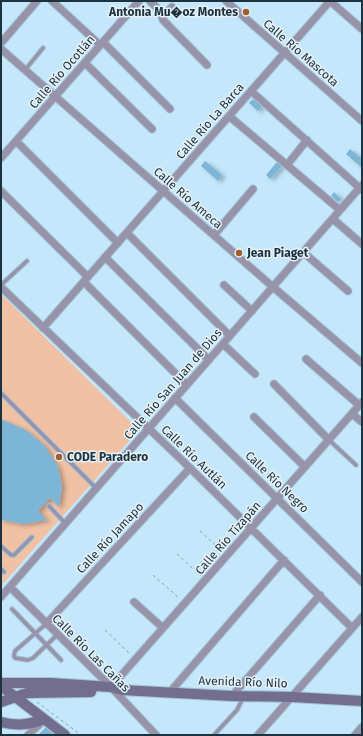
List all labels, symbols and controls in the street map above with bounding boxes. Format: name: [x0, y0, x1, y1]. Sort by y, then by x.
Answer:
place label: Antonia Mu�oz Montes: [108, 5, 238, 19]
marker: Antonia Mu�oz Montes: [241, 7, 251, 17]
street label: Calle Río Mascota: [260, 16, 342, 90]
street label: Calle Río Ocotlán: [26, 32, 98, 112]
street label: Calle Río La Barca: [173, 80, 247, 162]
street label: Calle Río Ameca: [151, 164, 225, 232]
place label: Jean Piaget: [246, 246, 309, 260]
marker: Jean Piaget: [234, 248, 244, 258]
street label: Calle Río San Juan de Dios: [121, 326, 225, 442]
street label: Calle Río Autlán: [158, 422, 230, 492]
street label: Calle Río Negro: [242, 448, 312, 516]
place label: CODE Paradero: [67, 450, 148, 464]
marker: CODE Paradero: [54, 452, 64, 462]
street label: Calle Río Tizapán: [192, 499, 264, 577]
street label: Calle Río Jamapo: [74, 500, 146, 576]
street label: Calle Río Las Cañas: [49, 611, 133, 695]
street label: Avenida Río Nilo: [198, 673, 288, 691]

